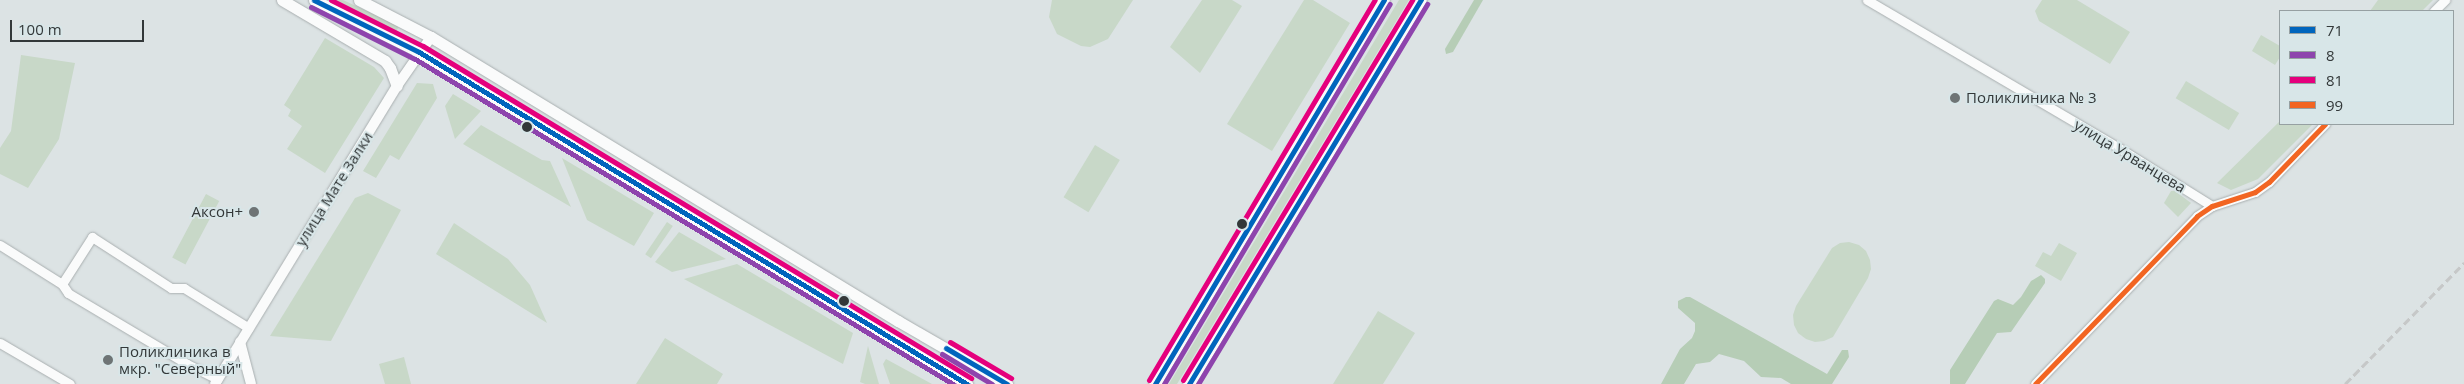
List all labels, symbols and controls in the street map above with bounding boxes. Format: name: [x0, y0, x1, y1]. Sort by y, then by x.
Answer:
scale bar: [12, 10, 146, 42]
legend: [2279, 10, 2454, 125]
text: 100 m: [18, 19, 62, 39]
text: 71: [2326, 20, 2343, 40]
text: 8: [2326, 45, 2335, 65]
text: 81: [2326, 70, 2343, 90]
place label: Поликлиника № 3: [1966, 89, 2097, 107]
marker: Поликлиника № 3: [1948, 91, 1962, 105]
text: 99: [2326, 95, 2343, 115]
street label: улица Урванцева: [2071, 116, 2189, 196]
unlabelled marker: [522, 122, 532, 132]
street label: улица Мате Залки: [292, 129, 376, 249]
place label: Аксон+: [191, 203, 243, 221]
marker: Аксон+: [247, 205, 261, 219]
unlabelled marker: [1237, 219, 1247, 229]
unlabelled marker: [839, 296, 849, 306]
place label: Поликлиника в мкр. "Северный": [119, 342, 241, 377]
marker: Поликлиника в мкр. "Северный": [101, 353, 115, 367]

